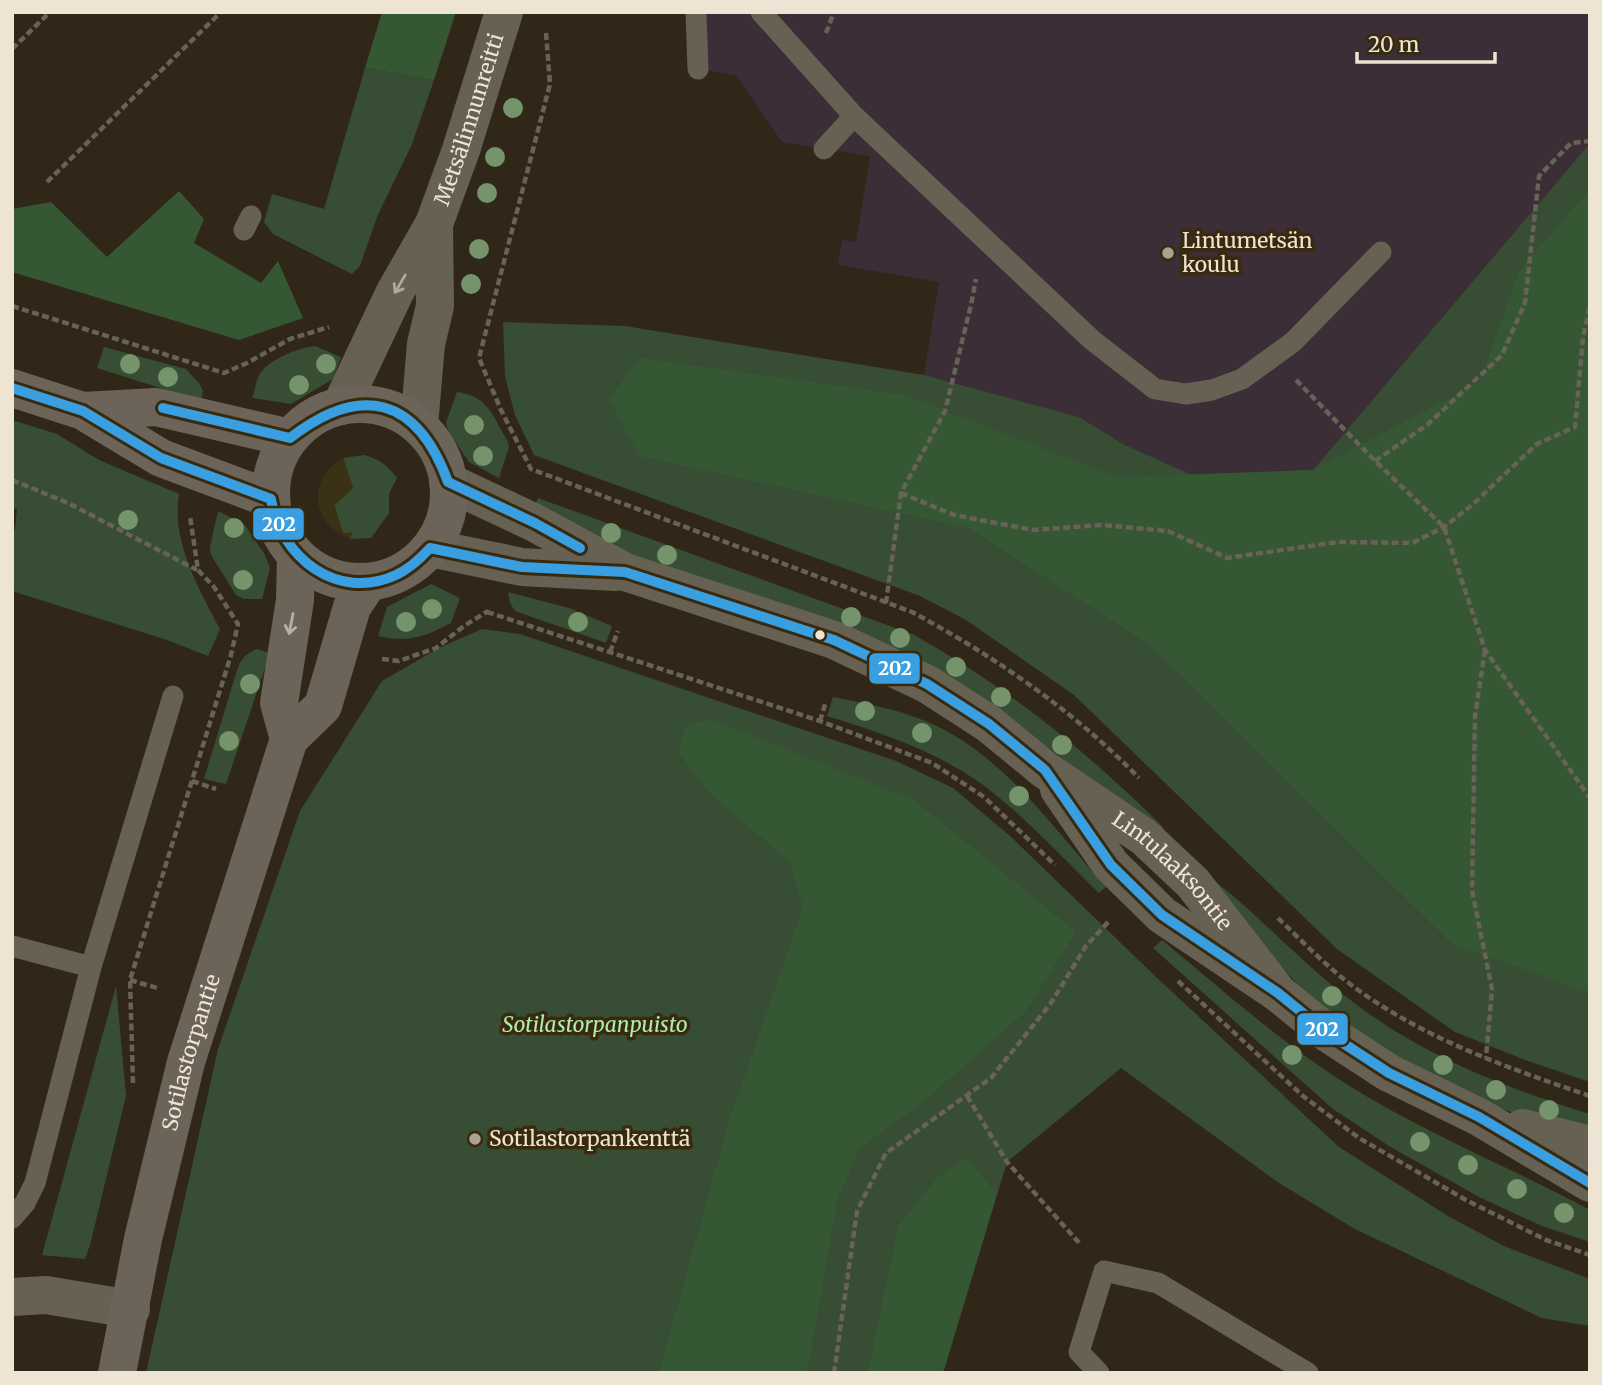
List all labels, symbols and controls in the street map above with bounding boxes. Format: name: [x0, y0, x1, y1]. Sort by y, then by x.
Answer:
scale bar: [1357, 21, 1495, 65]
street label: Metsälinnunreitti: [428, 30, 510, 209]
text: 20 m: [1368, 31, 1420, 58]
place label: Lintumetsän koulu: [1182, 227, 1313, 278]
marker: Lintumetsän koulu: [1160, 245, 1176, 261]
one-way arrow: [393, 273, 407, 293]
line badge: 202: [252, 507, 305, 541]
text: 202: [262, 512, 296, 536]
one-way arrow: [283, 612, 297, 635]
unlabelled marker: [813, 628, 827, 642]
line badge: 202: [868, 652, 921, 685]
text: 202: [878, 656, 912, 680]
street label: Lintulaaksontie: [1107, 805, 1239, 936]
street label: Sotilastorpantie: [156, 971, 226, 1134]
park label: Sotilastorpanpuisto: [502, 1011, 688, 1038]
line badge: 202: [1296, 1012, 1349, 1046]
text: 202: [1305, 1017, 1339, 1041]
place label: Sotilastorpankenttä: [489, 1125, 690, 1152]
marker: Sotilastorpankenttä: [467, 1131, 483, 1147]

